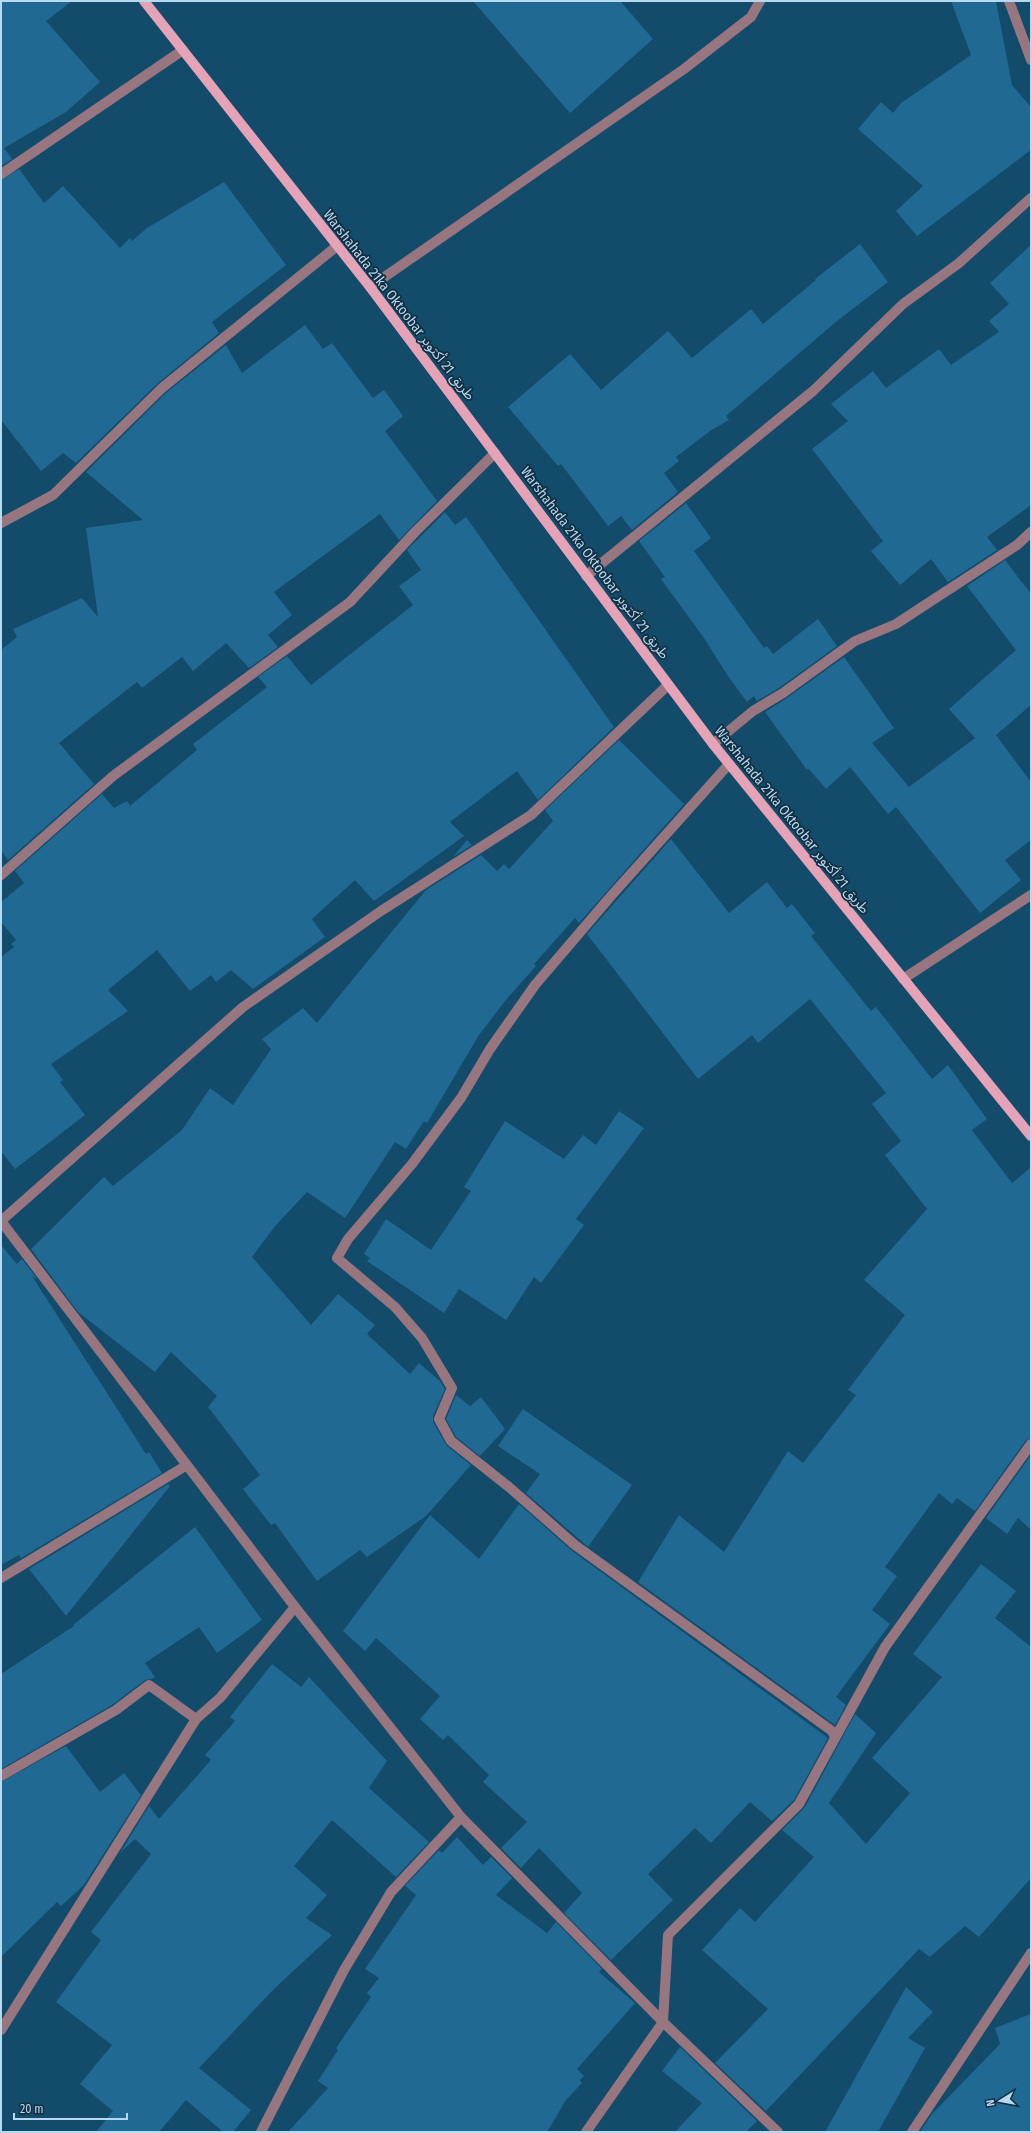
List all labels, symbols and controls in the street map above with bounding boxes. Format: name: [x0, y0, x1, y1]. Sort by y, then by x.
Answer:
street label: Warshahada 21ka Oktoobar طريق 21 أكتوبر: [319, 206, 479, 404]
street label: Warshahada 21ka Oktoobar طريق 21 أكتوبر: [516, 463, 674, 663]
street label: Warshahada 21ka Oktoobar طريق 21 أكتوبر: [710, 722, 874, 918]
north arrow: [980, 2081, 1020, 2121]
scale bar: [14, 2095, 127, 2121]
text: N: [984, 2098, 998, 2107]
text: 20 m: [20, 2102, 44, 2116]

